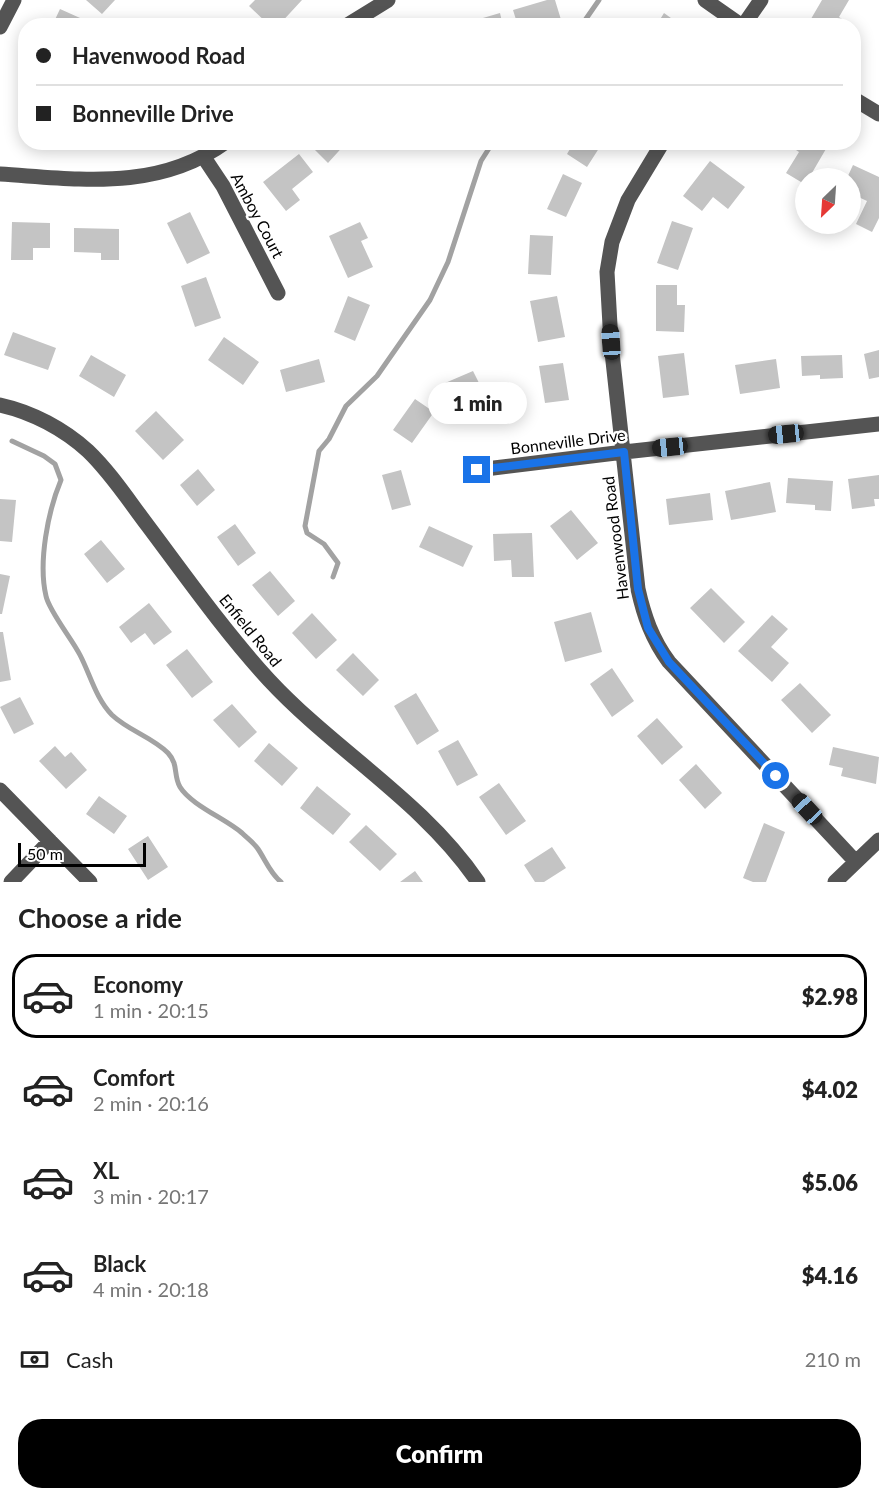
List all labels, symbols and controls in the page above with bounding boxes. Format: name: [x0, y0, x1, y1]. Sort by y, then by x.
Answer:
text: Havenwood Road: [72, 42, 245, 69]
text: Bonneville Drive: [72, 100, 234, 127]
north arrow: [795, 168, 861, 234]
map controls: [795, 168, 861, 234]
street label: Amboy Court: [228, 169, 289, 261]
car: [601, 323, 621, 361]
callout: 1 min: [428, 383, 526, 425]
text: 1 min: [453, 391, 502, 415]
car: [767, 423, 805, 445]
street label: Bonneville Drive: [509, 425, 627, 457]
car: [651, 436, 689, 458]
route end: [463, 456, 490, 483]
street label: Havenwood Road: [598, 475, 632, 601]
street label: Enfield Road: [216, 590, 286, 670]
route start: [762, 762, 789, 789]
car: [788, 790, 826, 828]
scale bar: [18, 840, 146, 868]
text: 50 m: [27, 844, 63, 863]
text: Choose a ride: [18, 901, 182, 934]
icon: car: [21, 969, 75, 1023]
text: Economy: [93, 971, 183, 998]
text: $2.98: [802, 983, 858, 1010]
text: 1 min · 20:15: [93, 998, 209, 1022]
icon: car: [21, 1062, 75, 1116]
text: Comfort: [93, 1064, 175, 1091]
text: $4.02: [802, 1076, 858, 1103]
text: 2 min · 20:16: [93, 1091, 209, 1115]
icon: car: [21, 1155, 75, 1209]
text: XL: [93, 1157, 119, 1184]
text: $5.06: [802, 1169, 858, 1196]
text: 3 min · 20:17: [93, 1184, 209, 1208]
icon: car: [21, 1248, 75, 1302]
text: Black: [93, 1250, 146, 1277]
text: $4.16: [802, 1262, 858, 1289]
text: 4 min · 20:18: [93, 1277, 209, 1301]
icon: cash: [18, 1343, 51, 1376]
text: Cash: [66, 1346, 113, 1373]
text: 210 m: [805, 1347, 861, 1371]
button: Confirm: [18, 1419, 861, 1488]

